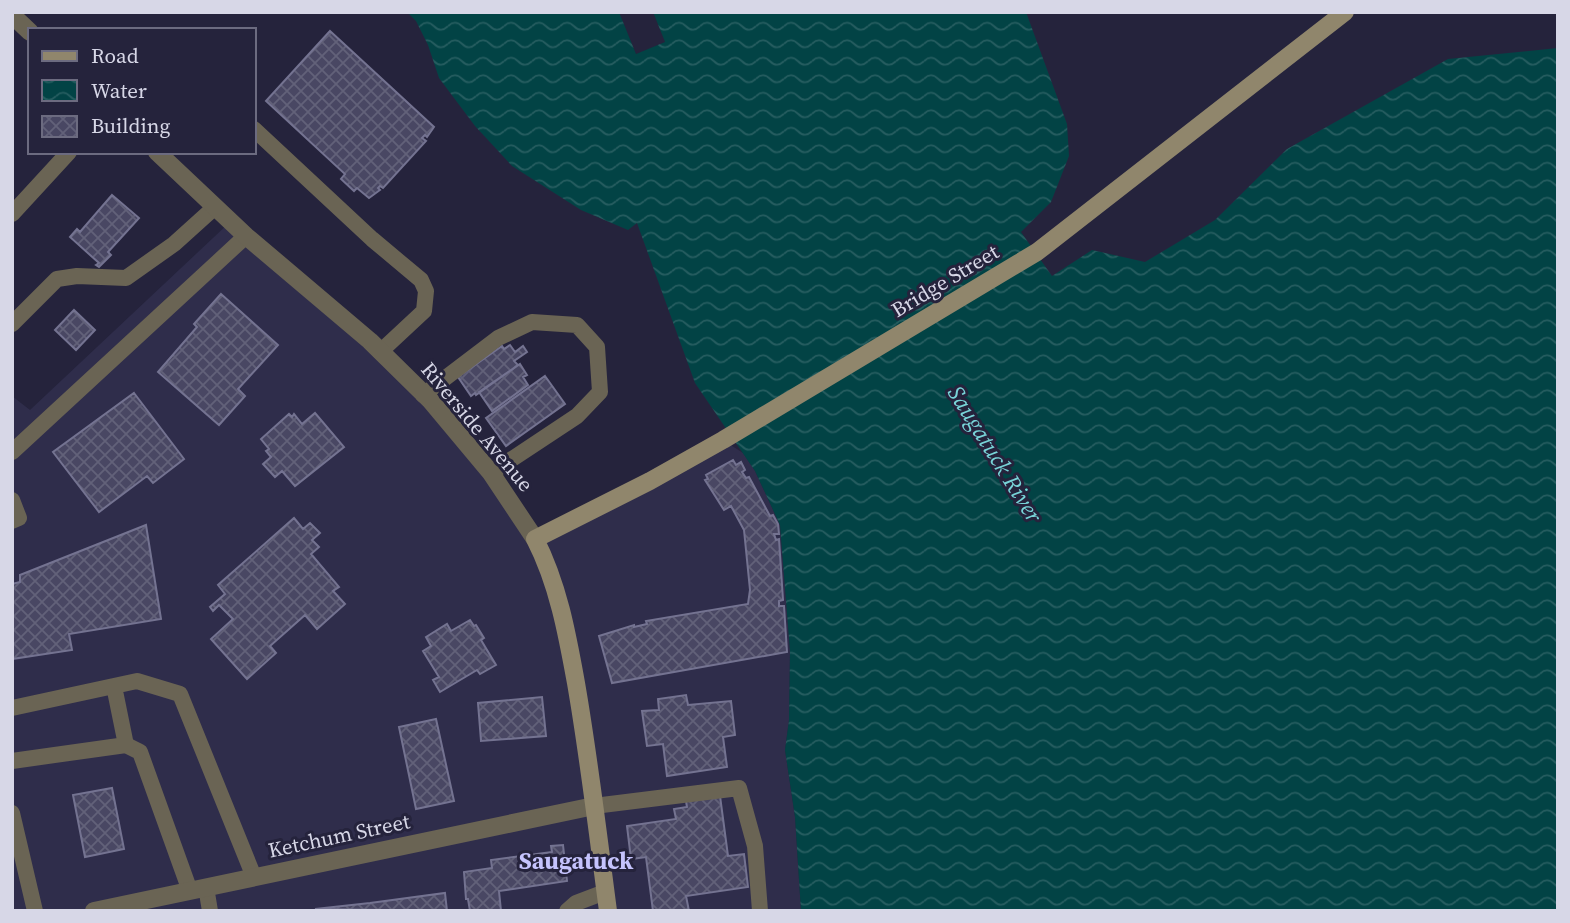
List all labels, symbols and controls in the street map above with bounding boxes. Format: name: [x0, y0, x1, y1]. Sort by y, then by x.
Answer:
legend: [28, 28, 256, 154]
text: Road: [91, 41, 139, 70]
text: Water: [91, 76, 147, 105]
text: Building: [91, 111, 170, 140]
street label: Bridge Street: [886, 237, 1004, 324]
street label: Riverside Avenue: [415, 356, 540, 498]
water label: Saugatuck River: [940, 379, 1050, 529]
street label: Ketchum Street: [265, 806, 413, 865]
district label: Saugatuck: [519, 844, 634, 877]

